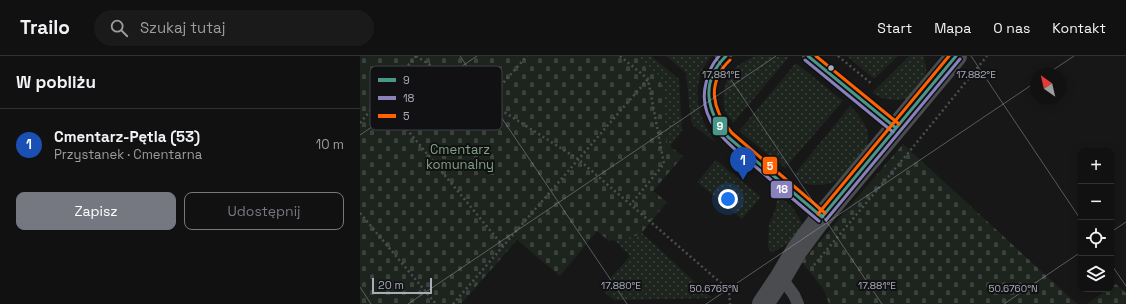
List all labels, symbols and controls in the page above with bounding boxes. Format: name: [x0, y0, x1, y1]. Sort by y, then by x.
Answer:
search box: [94, 10, 374, 46]
text: Trailo: [20, 15, 70, 40]
icon: search: [108, 17, 130, 39]
text: Szukaj tutaj: [140, 18, 225, 37]
text: Start: [877, 19, 912, 37]
text: Mapa: [934, 19, 971, 37]
text: O nas: [993, 19, 1030, 37]
text: Kontakt: [1052, 19, 1106, 37]
unlabelled marker: [826, 63, 836, 73]
legend: [370, 66, 502, 130]
text: 17.881°E: [702, 68, 740, 81]
text: 17.882°E: [956, 68, 996, 81]
north arrow: [1030, 68, 1066, 104]
text: W pobliżu: [16, 71, 96, 93]
text: 9: [403, 73, 410, 87]
text: 18: [403, 91, 415, 105]
text: 5: [403, 109, 410, 123]
line badge: 9: [712, 116, 728, 136]
text: 9: [717, 119, 724, 133]
text: Cmentarz-Pętla (53): [54, 127, 200, 146]
text: 1: [26, 136, 32, 153]
text: 10 m: [316, 136, 344, 153]
park label: Cmentarz komunalny: [426, 141, 494, 173]
text: Przystanek · Cmentarna: [54, 146, 202, 163]
pin: 1: [730, 147, 756, 180]
map controls: [1078, 148, 1114, 292]
button: +: [1078, 148, 1114, 184]
line badge: 5: [762, 156, 778, 175]
text: 5: [767, 159, 774, 173]
line badge: 18: [770, 180, 793, 199]
text: 18: [776, 182, 788, 196]
button: −: [1078, 184, 1114, 220]
your location: [718, 189, 738, 209]
button: Zapisz: [16, 192, 176, 230]
button: Udostępnij: [184, 192, 344, 230]
button: locate: [1078, 220, 1114, 256]
button: layers: [1078, 256, 1114, 292]
scale bar: [372, 276, 432, 295]
text: 20 m: [378, 278, 404, 292]
text: 17.880°E: [601, 279, 641, 292]
text: 17.881°E: [858, 279, 896, 292]
text: 50.6765°N: [690, 282, 738, 295]
text: 50.6760°N: [988, 282, 1038, 295]

